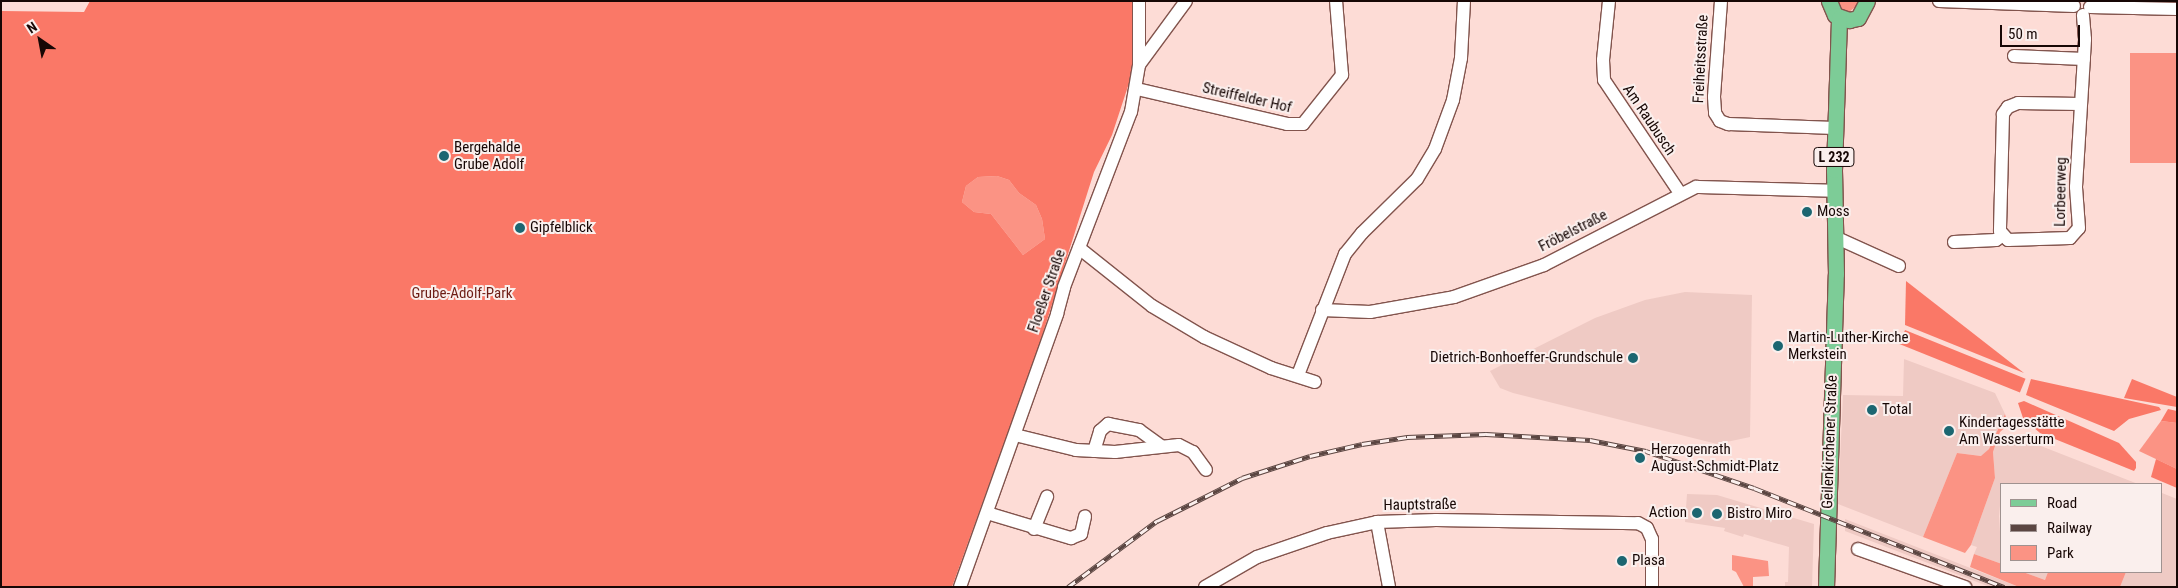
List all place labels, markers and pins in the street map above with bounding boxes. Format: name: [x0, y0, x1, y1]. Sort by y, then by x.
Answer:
place label: Bergehalde Grube Adolf: [454, 138, 524, 173]
marker: Bergehalde Grube Adolf: [438, 150, 450, 162]
place label: Moss: [1817, 203, 1850, 221]
marker: Moss: [1801, 206, 1813, 218]
place label: Gipfelblick: [530, 219, 593, 237]
marker: Gipfelblick: [514, 222, 526, 234]
place label: Martin-Luther-Kirche Merkstein: [1788, 328, 1909, 363]
marker: Martin-Luther-Kirche Merkstein: [1772, 340, 1784, 352]
place label: Dietrich-Bonhoeffer-Grundschule: [1430, 349, 1623, 367]
marker: Dietrich-Bonhoeffer-Grundschule: [1627, 352, 1639, 364]
place label: Total: [1882, 401, 1912, 419]
marker: Total: [1866, 404, 1878, 416]
place label: Kindertagesstätte Am Wasserturm: [1959, 413, 2065, 448]
marker: Kindertagesstätte Am Wasserturm: [1943, 425, 1955, 437]
place label: Herzogenrath August-Schmidt-Platz: [1651, 440, 1779, 475]
marker: Herzogenrath August-Schmidt-Platz: [1633, 451, 1647, 465]
place label: Action: [1649, 504, 1687, 522]
place label: Bistro Miro: [1727, 505, 1792, 523]
marker: Action: [1691, 507, 1703, 519]
marker: Bistro Miro: [1711, 508, 1723, 520]
place label: Plasa: [1632, 552, 1665, 570]
marker: Plasa: [1616, 555, 1628, 567]

